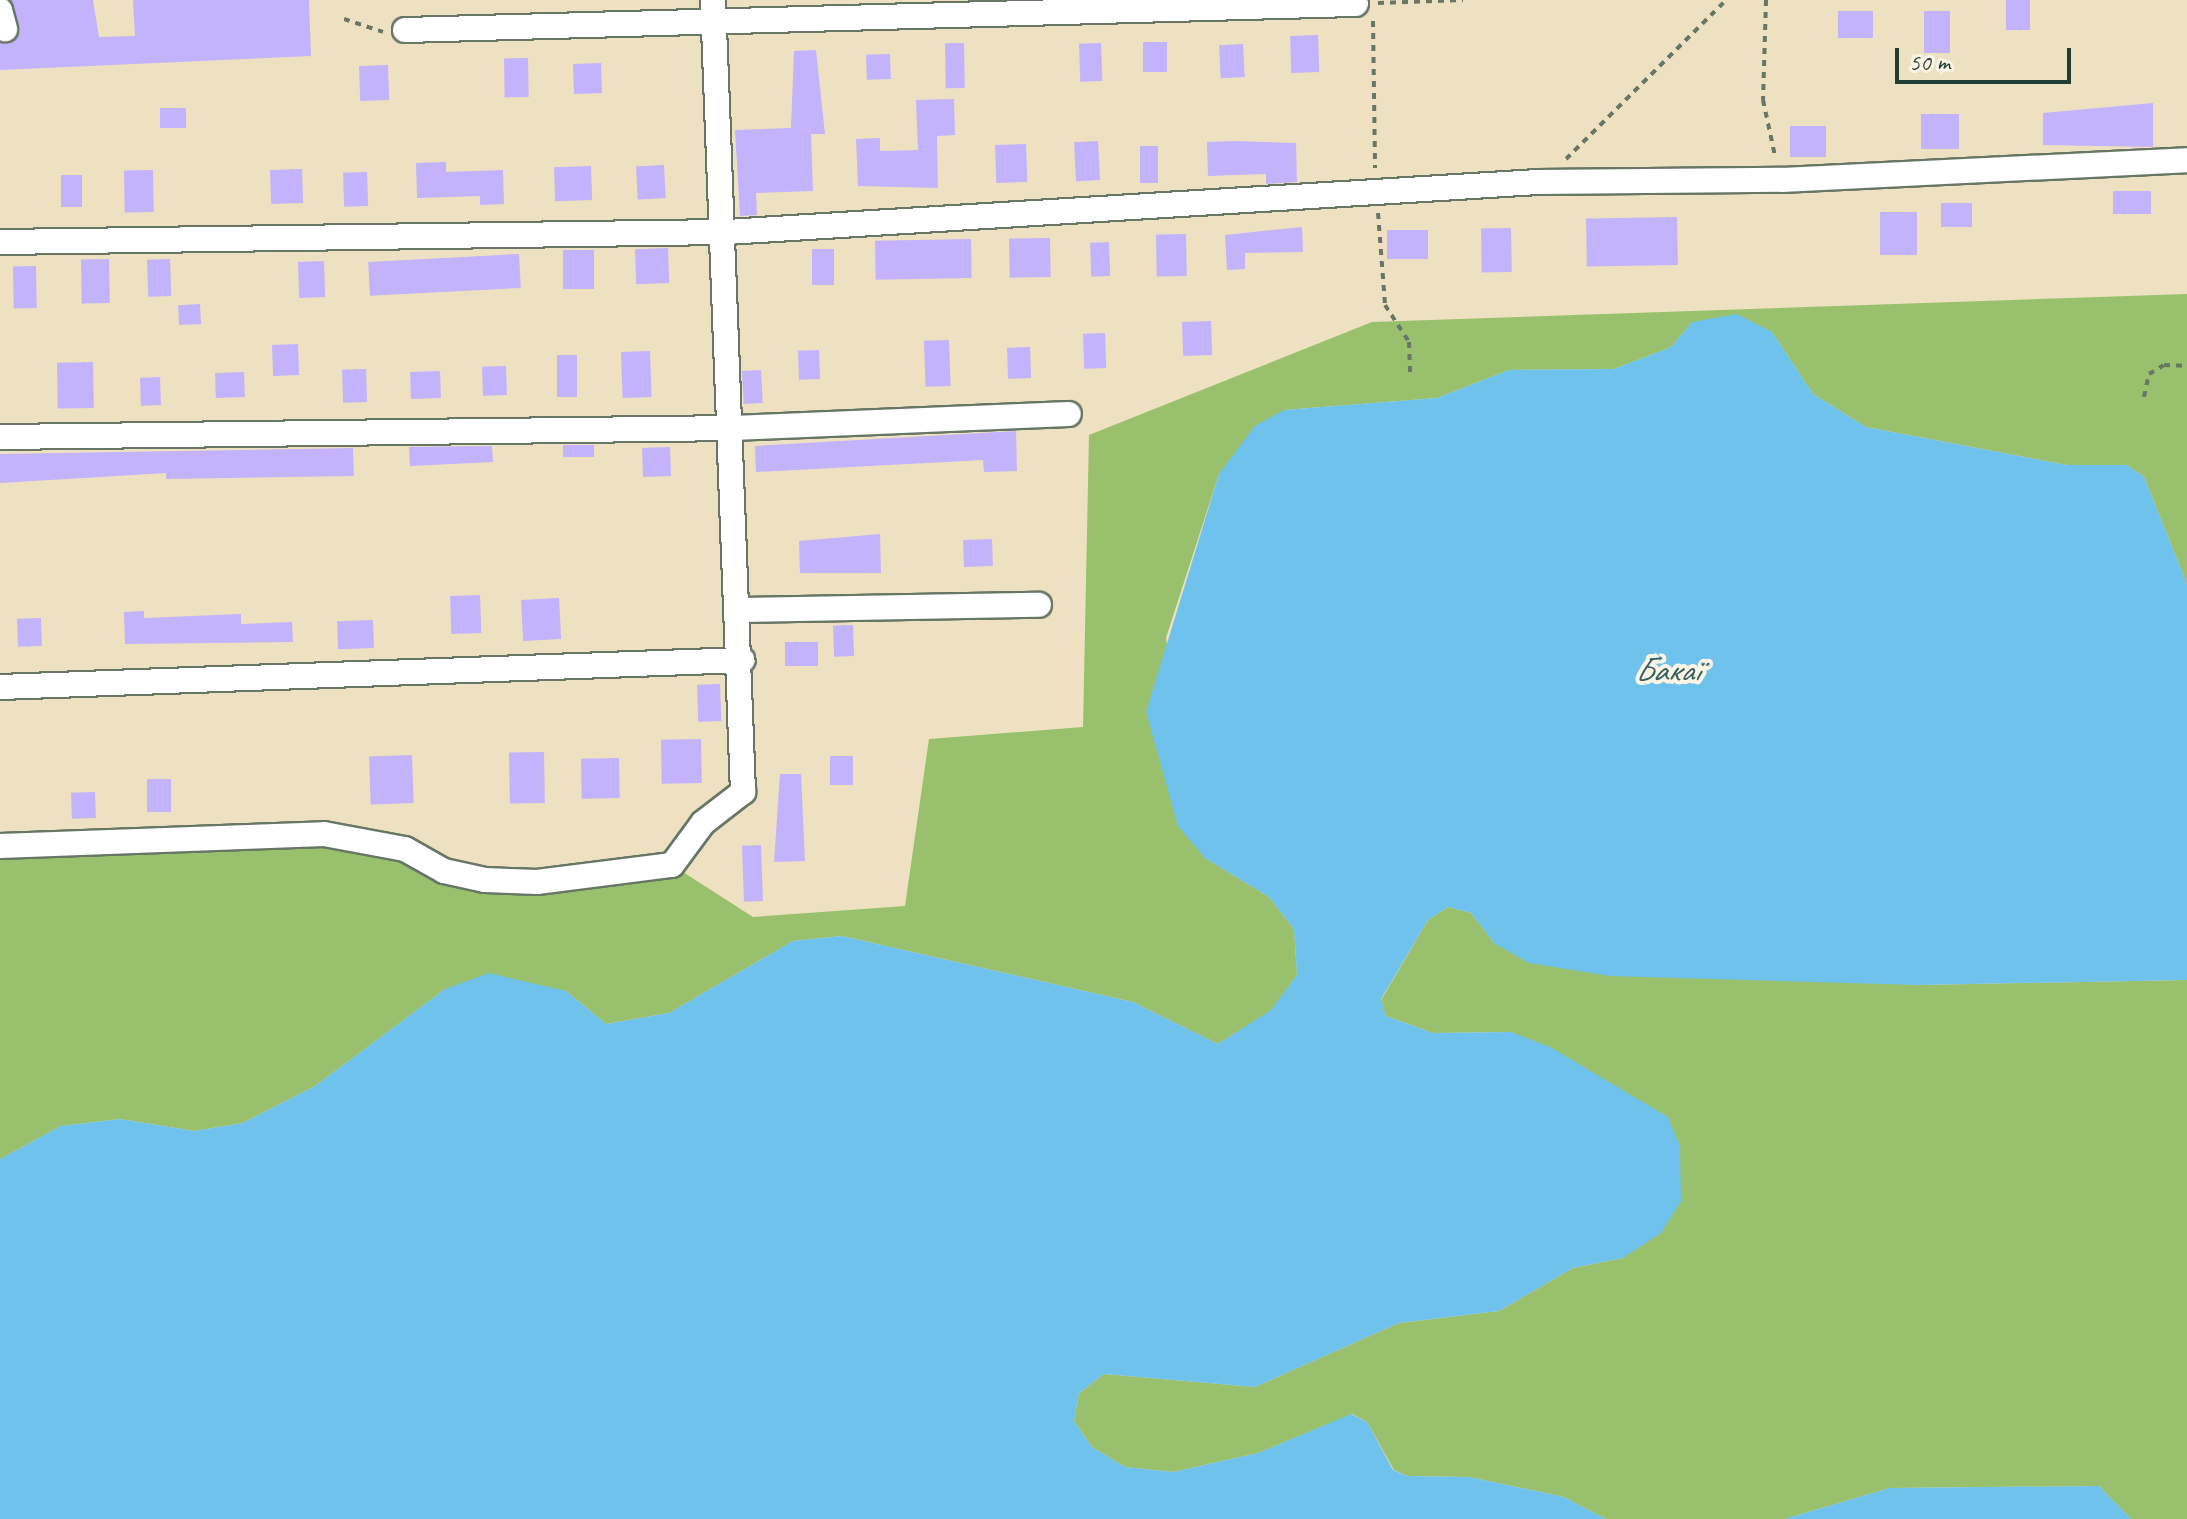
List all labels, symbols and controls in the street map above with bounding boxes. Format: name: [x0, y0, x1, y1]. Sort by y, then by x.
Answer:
scale bar: [1899, 32, 2075, 82]
text: 50 m: [1909, 47, 1950, 77]
water label: Бакаї: [1635, 650, 1699, 690]

